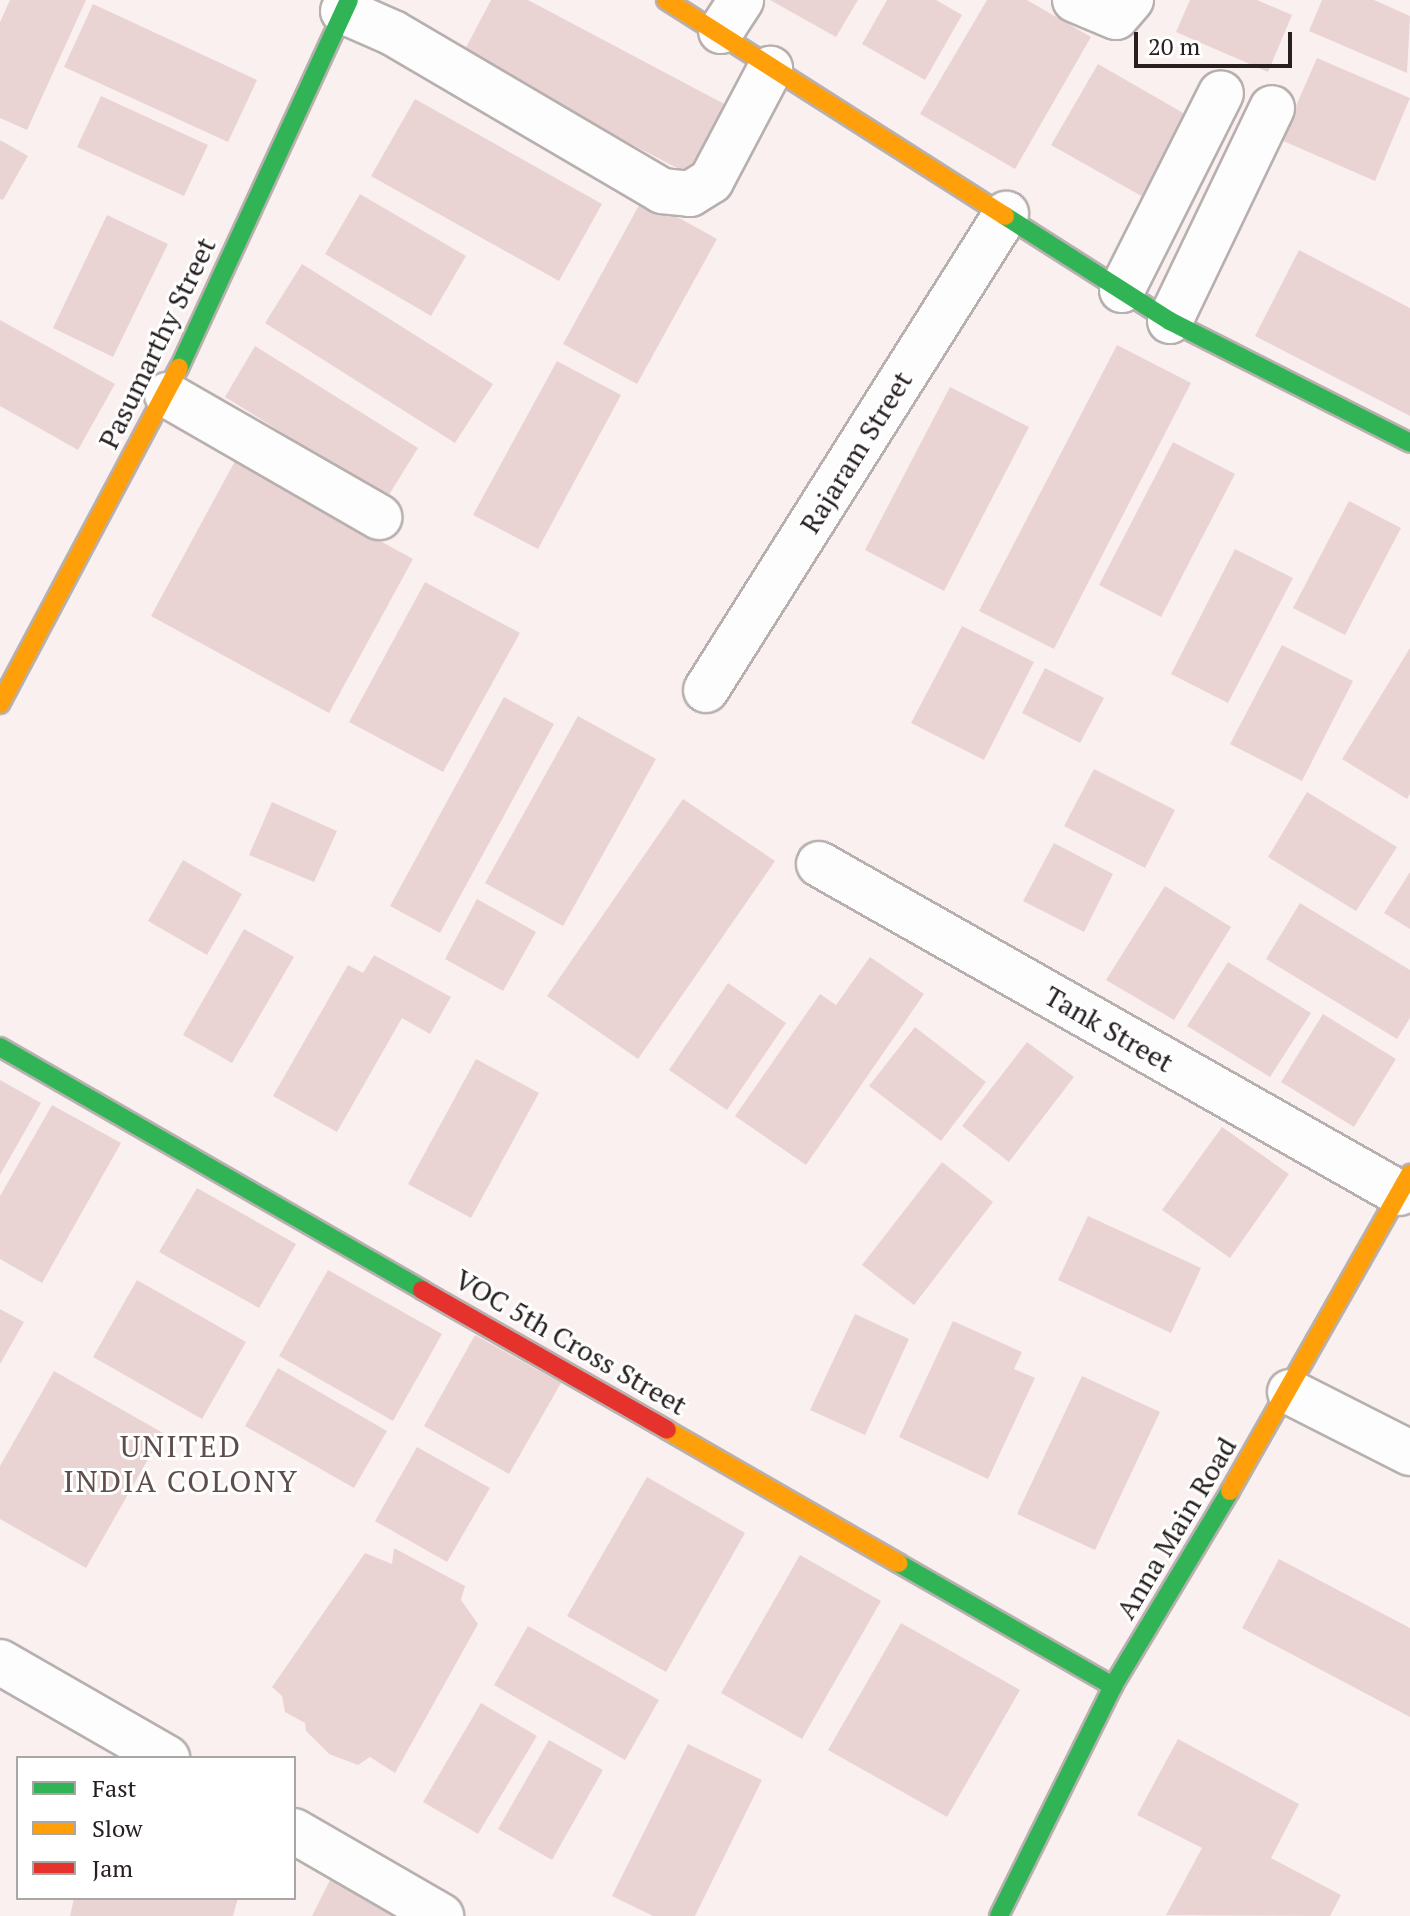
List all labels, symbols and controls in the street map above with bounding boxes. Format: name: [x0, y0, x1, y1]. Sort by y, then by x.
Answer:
scale bar: [1138, 16, 1296, 66]
text: 20 m: [1148, 30, 1200, 62]
street label: Pasumarthy Street: [91, 232, 223, 454]
street label: Rajaram Street: [793, 365, 919, 539]
street label: Tank Street: [1039, 979, 1179, 1079]
street label: VOC 5th Cross Street: [449, 1262, 693, 1422]
district label: UNITED INDIA COLONY: [63, 1428, 299, 1498]
street label: Anna Main Road: [1109, 1431, 1243, 1625]
legend: [16, 1756, 296, 1900]
text: Fast: [92, 1772, 136, 1804]
text: Slow: [92, 1812, 143, 1844]
text: Jam: [92, 1852, 133, 1884]

